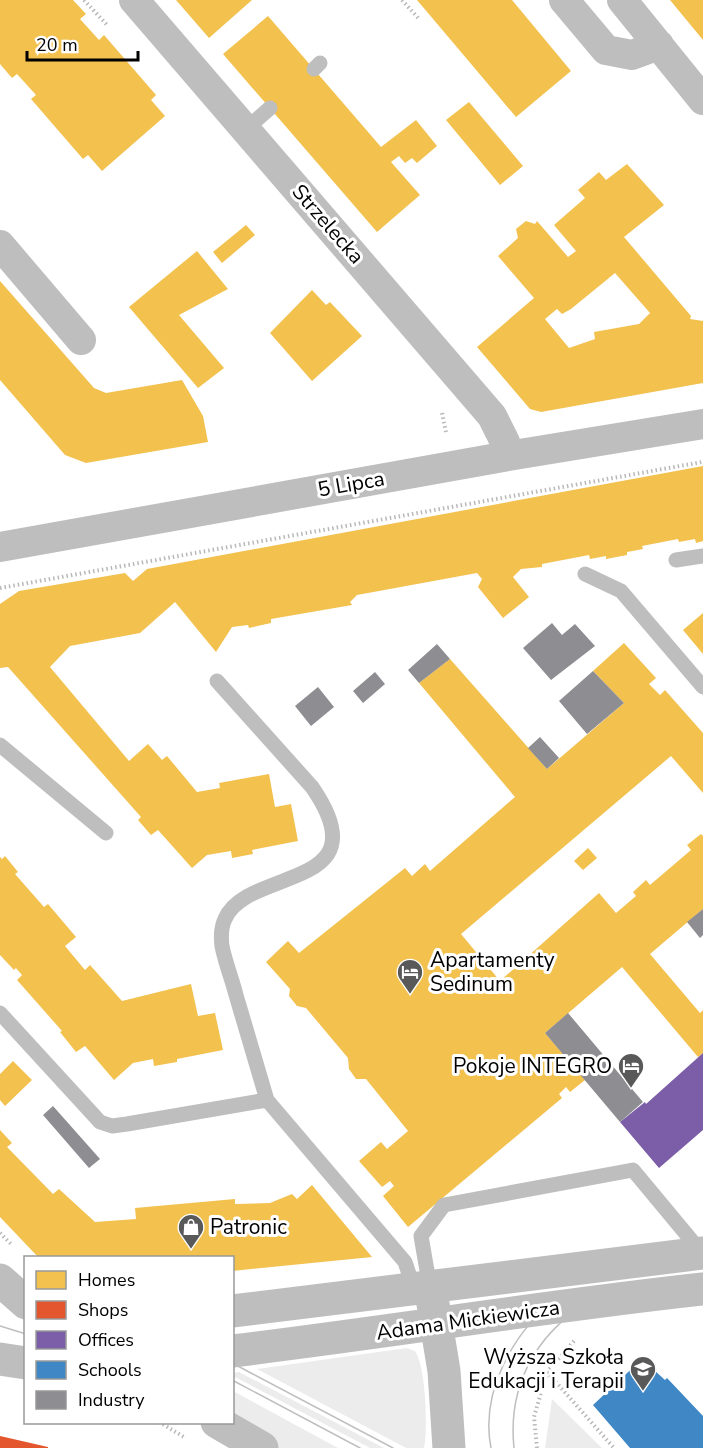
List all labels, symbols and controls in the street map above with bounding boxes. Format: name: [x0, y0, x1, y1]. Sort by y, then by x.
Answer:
scale bar: [27, 24, 138, 62]
text: 20 m: [36, 33, 78, 57]
street label: Strzelecka: [286, 178, 370, 270]
street label: 5 Lipca: [315, 464, 387, 504]
place label: Apartamenty Sedinum: [430, 946, 555, 998]
hotel icon: Apartamenty Sedinum: [395, 957, 425, 995]
hotel icon: Pokoje INTEGRO: [616, 1051, 646, 1089]
place label: Pokoje INTEGRO: [453, 1052, 612, 1080]
shop icon: Patronic: [176, 1212, 206, 1250]
place label: Patronic: [210, 1213, 287, 1241]
legend: [24, 1256, 234, 1424]
text: Homes: [78, 1268, 135, 1292]
street label: Adama Mickiewicza: [374, 1293, 562, 1347]
text: Shops: [78, 1298, 128, 1322]
text: Offices: [78, 1328, 134, 1352]
place label: Wyższa Szkoła Edukacji i Terapii: [468, 1343, 624, 1395]
school or university icon: Wyższa Szkoła Edukacji i Terapii: [628, 1354, 658, 1392]
text: Schools: [78, 1358, 142, 1382]
text: Industry: [78, 1388, 145, 1412]

